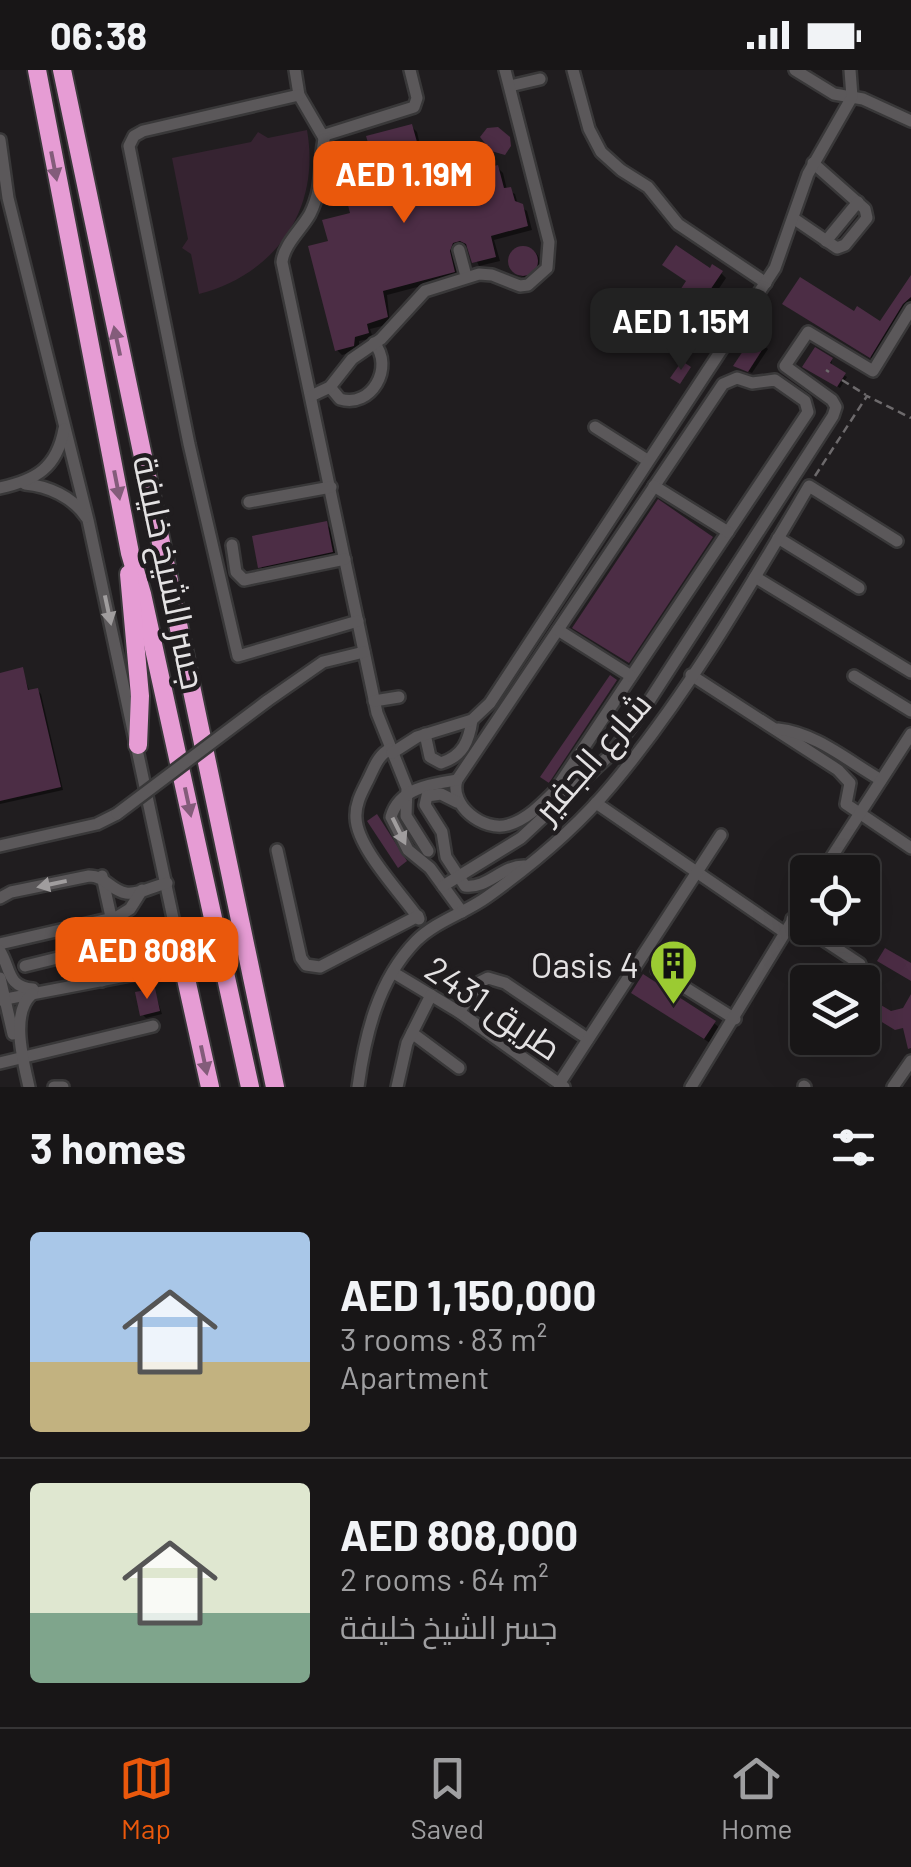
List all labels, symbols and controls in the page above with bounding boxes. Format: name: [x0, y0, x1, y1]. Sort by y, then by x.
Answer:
text: 06:38: [50, 12, 147, 58]
pin: AED 1.19M: [290, 141, 518, 226]
one-way arrow: [47, 151, 62, 182]
text: AED 1.19M: [335, 154, 473, 192]
pin: AED 1.15M: [567, 288, 795, 373]
text: AED 1.15M: [612, 301, 750, 339]
one-way arrow: [109, 325, 124, 356]
street label: جسر الشيخ خليفة: [122, 451, 216, 694]
one-way arrow: [110, 470, 125, 501]
one-way arrow: [101, 595, 117, 626]
street label: شارع الجفير: [522, 683, 662, 834]
one-way arrow: [181, 787, 196, 818]
one-way arrow: [390, 817, 407, 846]
map controls: [790, 855, 880, 1055]
button: locate: [790, 855, 880, 945]
one-way arrow: [36, 876, 67, 892]
pin: AED 808K: [44, 917, 250, 1002]
text: AED 808K: [77, 930, 217, 968]
building icon: Oasis 4: [648, 938, 700, 1006]
place label: Oasis 4: [531, 943, 639, 985]
street label: طريق 2431: [416, 946, 570, 1070]
button: layers: [790, 965, 880, 1055]
one-way arrow: [197, 1045, 212, 1076]
icon: filters: [826, 1120, 881, 1175]
text: 3 homes: [30, 1122, 186, 1172]
text: AED 1,150,000: [340, 1269, 596, 1319]
icon: home: [110, 1272, 230, 1392]
text: 3 rooms · 83 m²: [340, 1319, 547, 1357]
text: Apartment: [340, 1357, 489, 1395]
text: AED 808,000: [340, 1509, 578, 1559]
icon: home: [110, 1523, 230, 1643]
text: 2 rooms · 64 m²: [340, 1559, 549, 1597]
text: جسر الشيخ خليفة: [340, 1607, 558, 1645]
tab: Map: [119, 1751, 174, 1845]
tab: Saved: [411, 1751, 484, 1845]
tab: Home: [721, 1751, 792, 1845]

